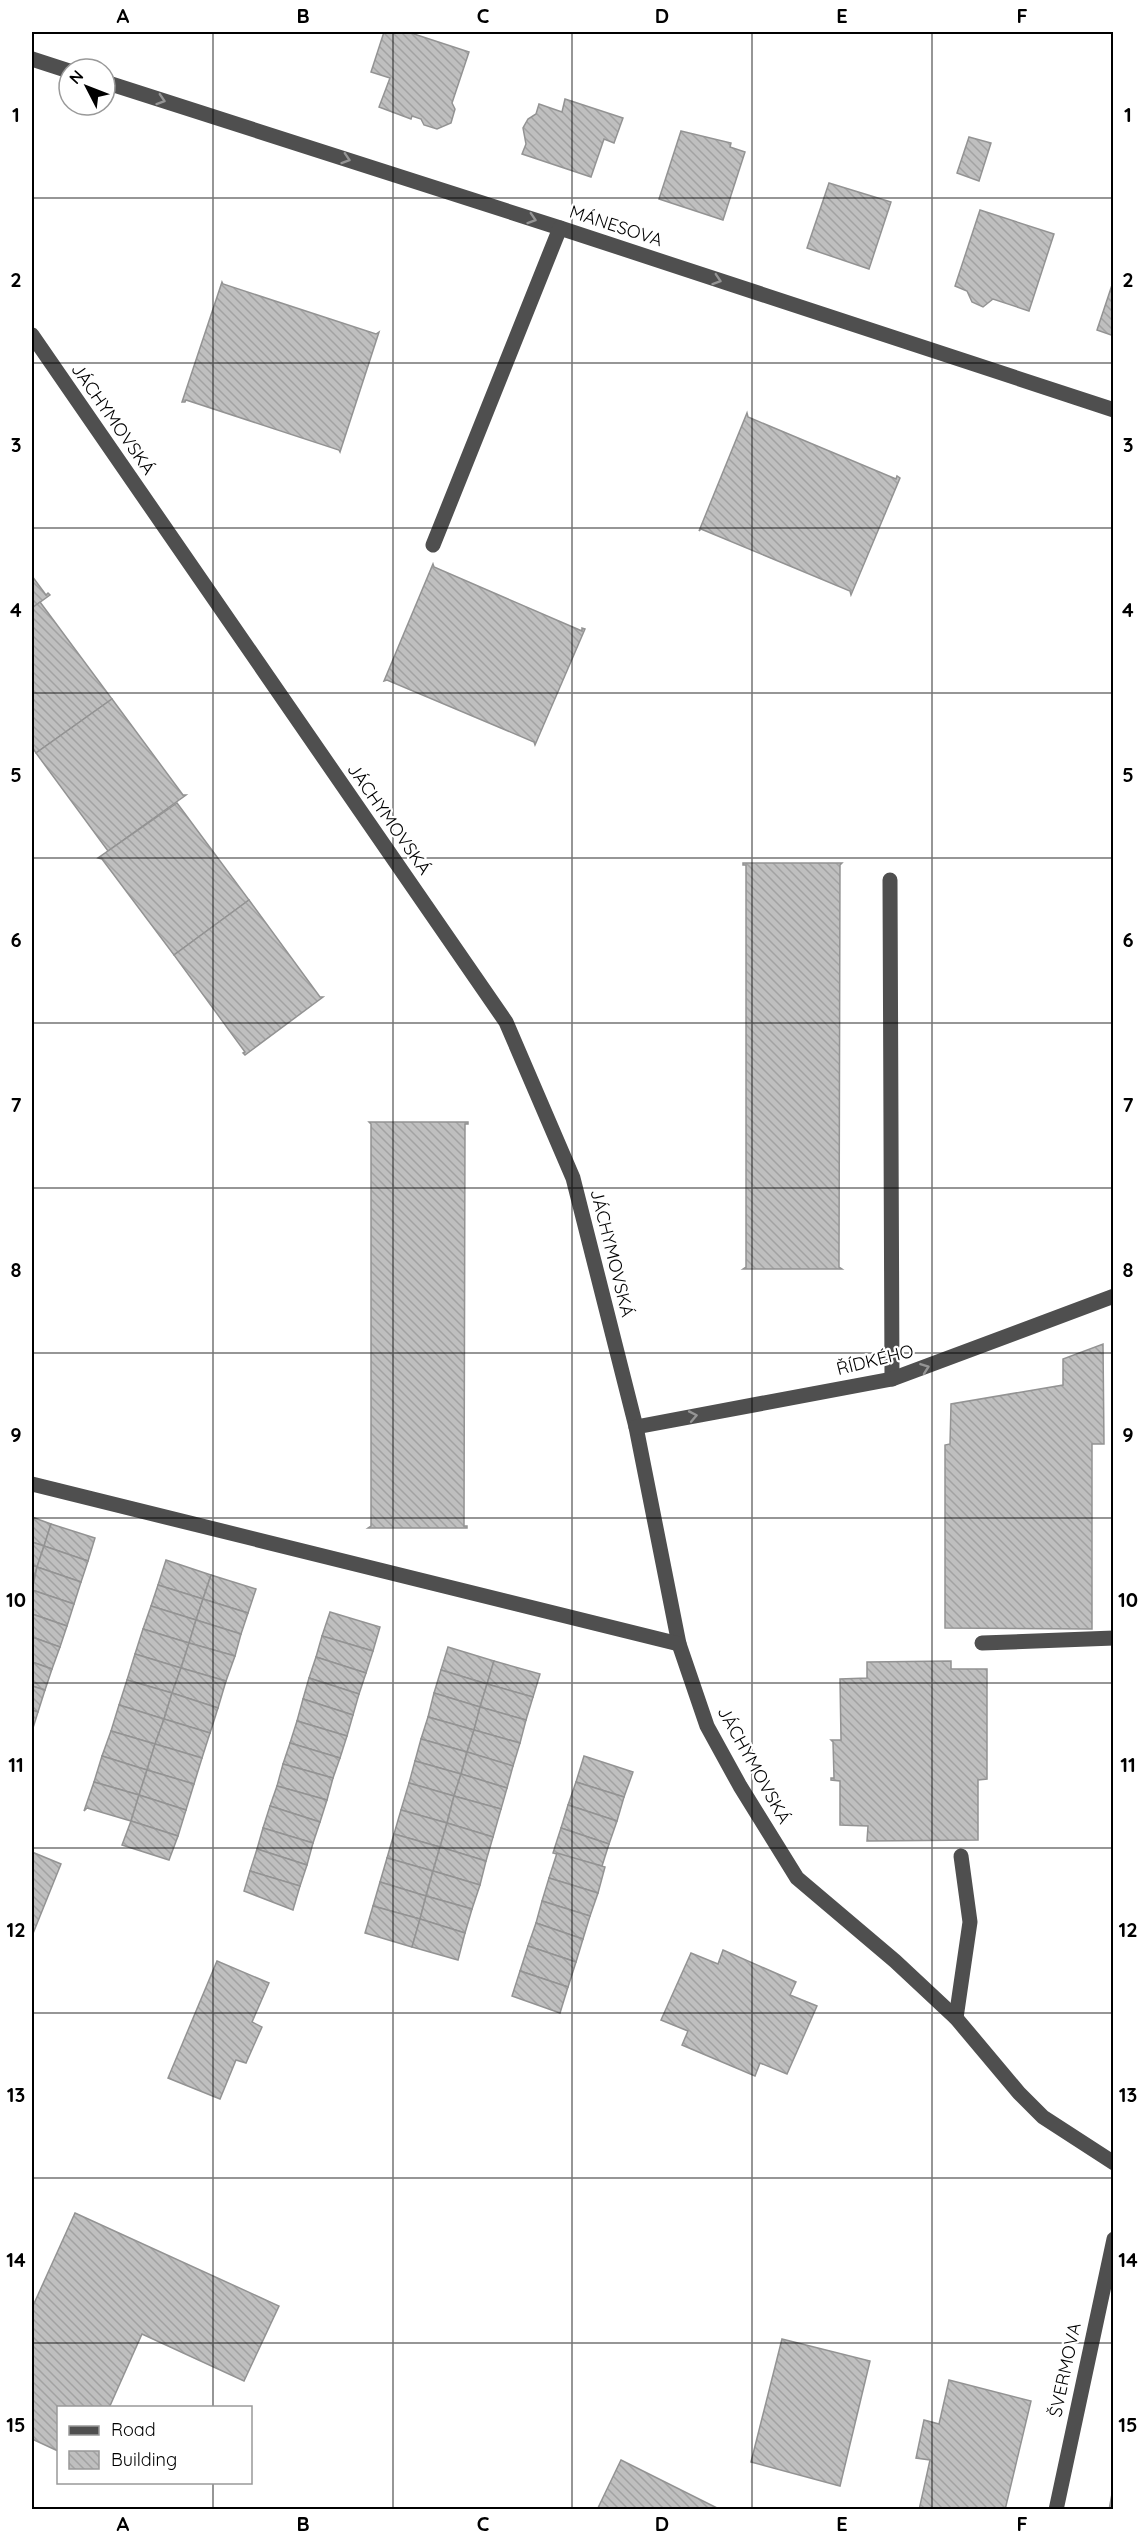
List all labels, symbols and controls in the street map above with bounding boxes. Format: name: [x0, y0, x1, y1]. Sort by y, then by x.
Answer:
text: A: [117, 3, 130, 28]
text: B: [296, 3, 310, 28]
text: C: [477, 3, 490, 28]
text: D: [655, 3, 669, 28]
text: E: [836, 3, 848, 28]
text: F: [1016, 3, 1028, 28]
north arrow: [57, 57, 117, 117]
text: N: [64, 66, 87, 88]
one-way arrow: [155, 93, 166, 105]
text: 1: [12, 102, 20, 127]
text: 1: [1124, 102, 1132, 127]
one-way arrow: [340, 152, 351, 165]
street label: MÁNESOVA: [567, 200, 666, 251]
one-way arrow: [526, 212, 537, 224]
text: 2: [10, 267, 22, 292]
text: 2: [1122, 267, 1134, 292]
one-way arrow: [711, 273, 722, 285]
street label: JÁCHYMOVSKÁ: [66, 359, 161, 479]
text: 3: [11, 432, 21, 457]
text: 3: [1123, 432, 1133, 457]
text: 4: [10, 597, 22, 622]
text: 4: [1122, 597, 1134, 622]
street label: JÁCHYMOVSKÁ: [342, 759, 437, 879]
text: 5: [10, 762, 22, 787]
text: 5: [1122, 762, 1134, 787]
text: 6: [10, 927, 22, 952]
text: 6: [1122, 927, 1134, 952]
text: 7: [11, 1092, 22, 1117]
text: 7: [1123, 1092, 1134, 1117]
street label: JÁCHYMOVSKÁ: [585, 1187, 640, 1320]
text: 8: [11, 1257, 22, 1282]
text: 8: [1123, 1257, 1134, 1282]
street label: ŘÍDKÉHO: [834, 1339, 916, 1380]
one-way arrow: [919, 1362, 930, 1375]
one-way arrow: [688, 1410, 698, 1423]
text: 9: [10, 1422, 22, 1447]
text: 9: [1122, 1422, 1134, 1447]
text: 10: [6, 1587, 26, 1612]
text: 10: [1118, 1587, 1138, 1612]
street label: JÁCHYMOVSKÁ: [713, 1702, 796, 1828]
text: 11: [8, 1752, 24, 1777]
text: 11: [1120, 1752, 1136, 1777]
text: 12: [6, 1917, 26, 1942]
text: 12: [1118, 1917, 1138, 1942]
text: 13: [7, 2082, 25, 2107]
text: 13: [1119, 2082, 1137, 2107]
text: 14: [6, 2247, 26, 2272]
text: 14: [1118, 2247, 1138, 2272]
street label: ŠVERMOVA: [1043, 2320, 1086, 2419]
legend: [57, 2406, 252, 2484]
text: 15: [6, 2412, 26, 2437]
text: 15: [1118, 2412, 1138, 2437]
text: Road: [111, 2418, 156, 2441]
text: Building: [111, 2448, 177, 2471]
text: A: [117, 2511, 130, 2536]
text: B: [296, 2511, 310, 2536]
text: C: [477, 2511, 490, 2536]
text: D: [655, 2511, 669, 2536]
text: E: [836, 2511, 848, 2536]
text: F: [1016, 2511, 1028, 2536]

